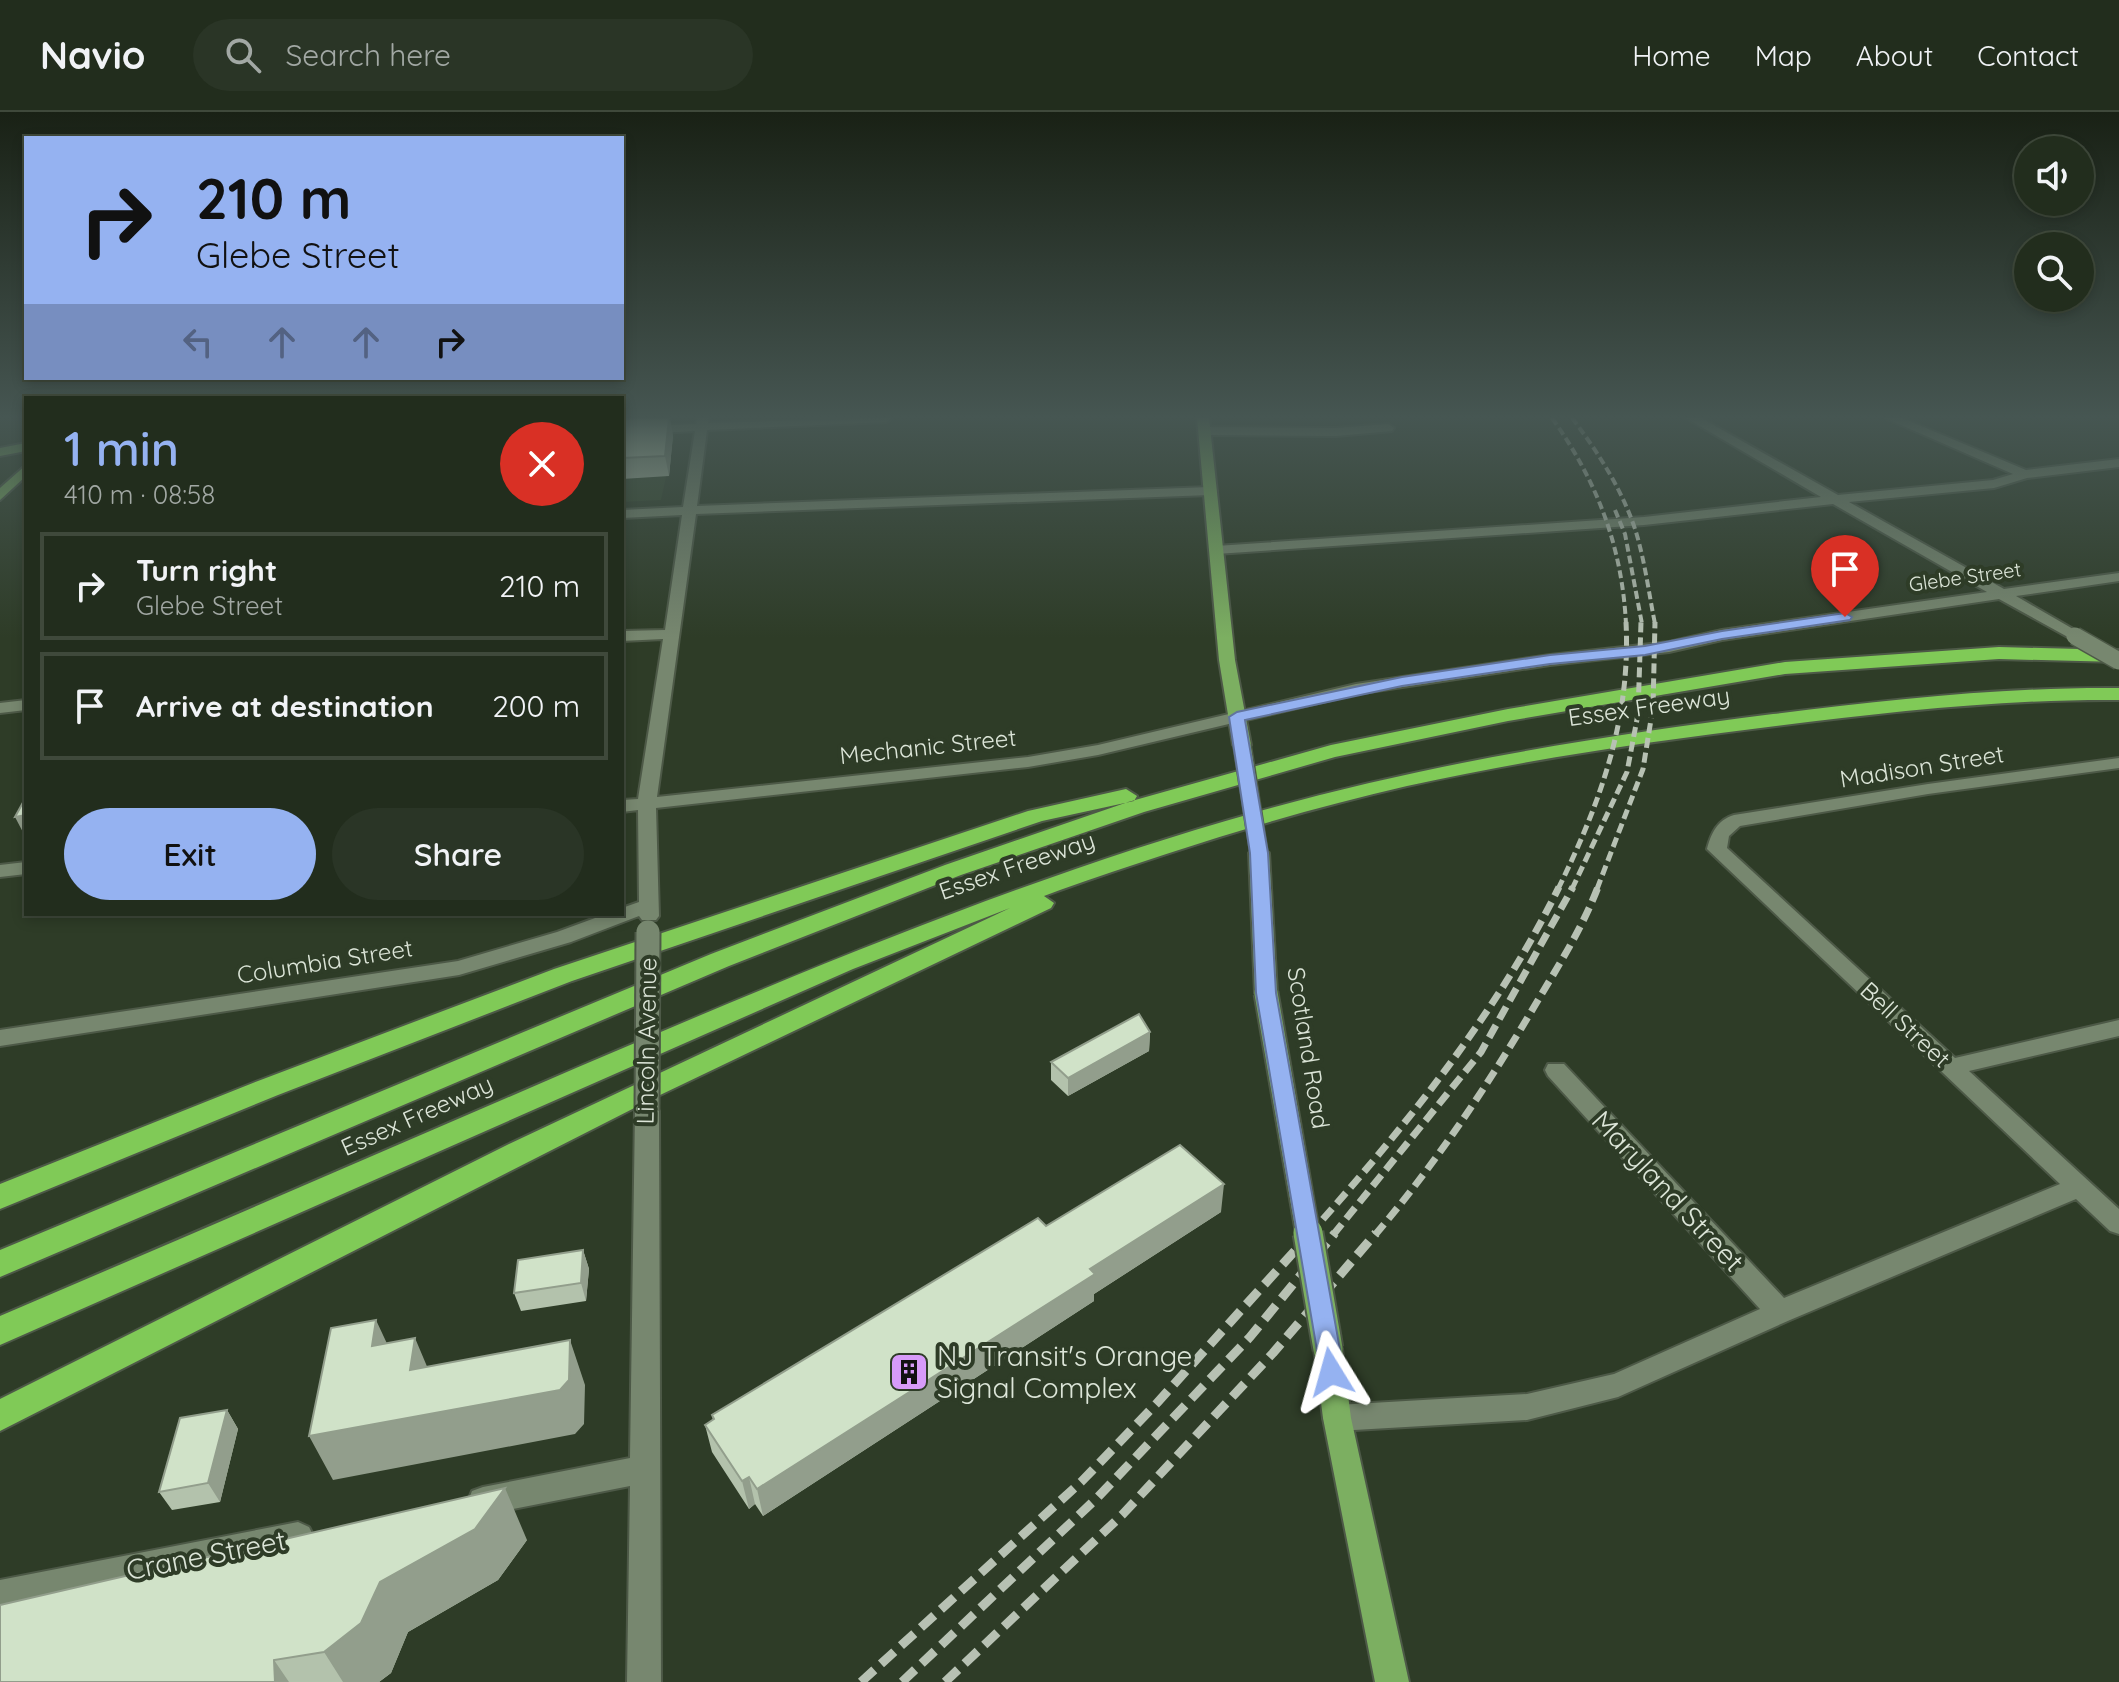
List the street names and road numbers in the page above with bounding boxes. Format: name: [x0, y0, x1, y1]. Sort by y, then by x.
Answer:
street label: Glebe Street: [1907, 556, 2023, 597]
street label: Essex Freeway: [1566, 680, 1732, 732]
street label: Mechanic Street: [838, 722, 1018, 770]
street label: Madison Street: [1838, 738, 2006, 794]
street label: Essex Freeway: [935, 824, 1099, 906]
street label: Columbia Street: [235, 932, 415, 990]
street label: Lincoln Avenue: [630, 957, 662, 1125]
street label: Scotland Road: [1281, 965, 1337, 1131]
street label: Bell Street: [1854, 975, 1957, 1074]
street label: Essex Freeway: [336, 1068, 497, 1162]
street label: Maryland Street: [1585, 1103, 1752, 1278]
street label: Crane Street: [123, 1522, 289, 1587]

